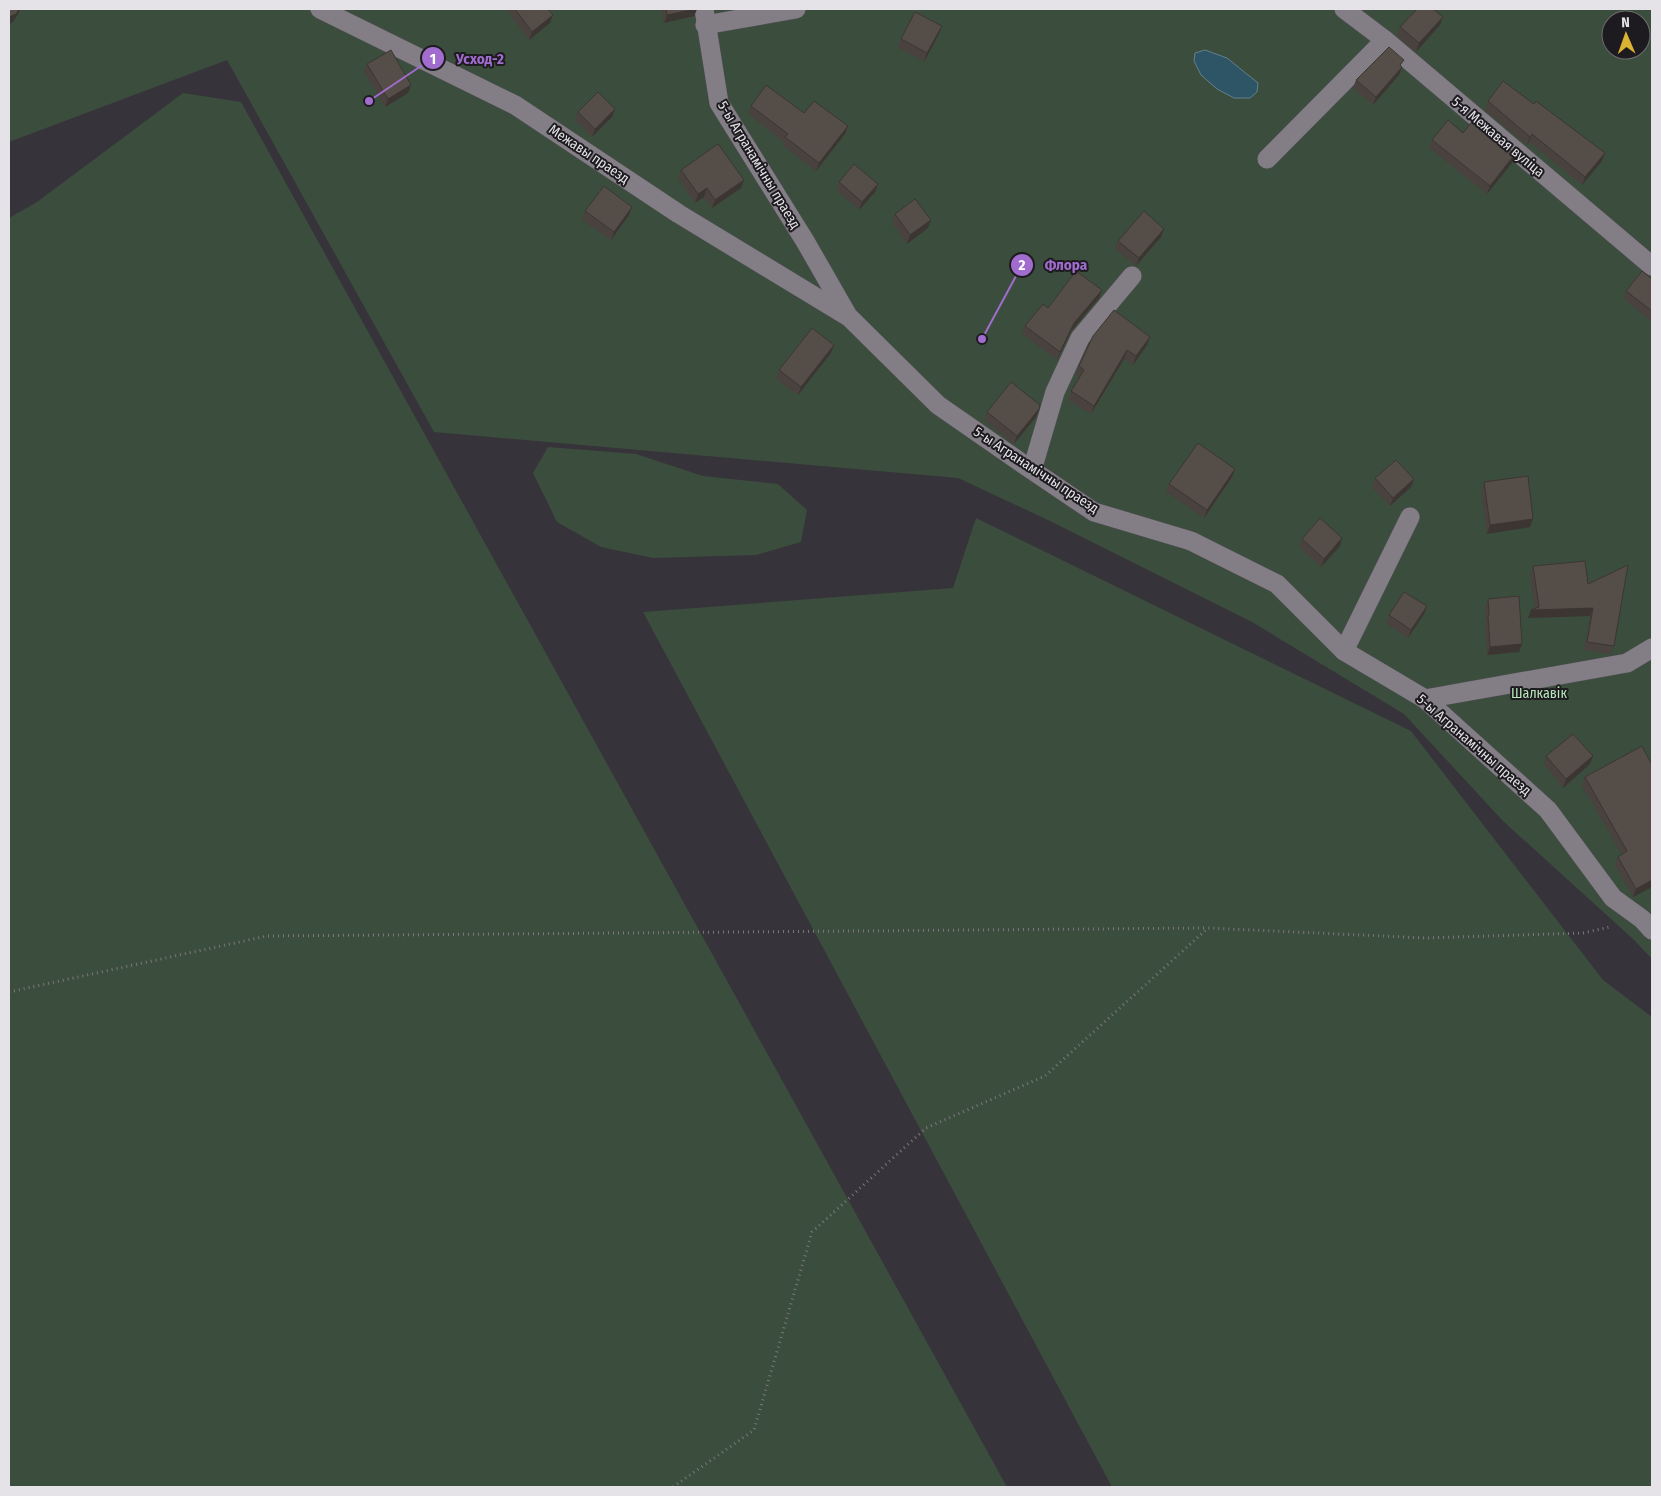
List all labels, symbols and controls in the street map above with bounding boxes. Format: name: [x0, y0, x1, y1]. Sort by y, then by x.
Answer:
north arrow: [1601, 10, 1651, 60]
text: N: [1621, 14, 1630, 31]
callout: Усход-2: [421, 43, 513, 73]
text: 1: [430, 50, 436, 68]
text: Усход-2: [455, 50, 504, 68]
street label: 5-я Межавая вуліца: [1448, 93, 1548, 181]
street label: 5-ы Агранамічны праезд: [714, 98, 804, 232]
street label: Межавы праезд: [546, 121, 632, 187]
callout: Флора: [1009, 250, 1097, 280]
text: 2: [1018, 256, 1026, 274]
text: Флора: [1045, 256, 1088, 274]
street label: 5-ы Агранамічны праезд: [970, 423, 1102, 517]
park label: Шалкавік: [1511, 685, 1567, 702]
street label: 5-ы Агранамічны праезд: [1413, 691, 1535, 799]

